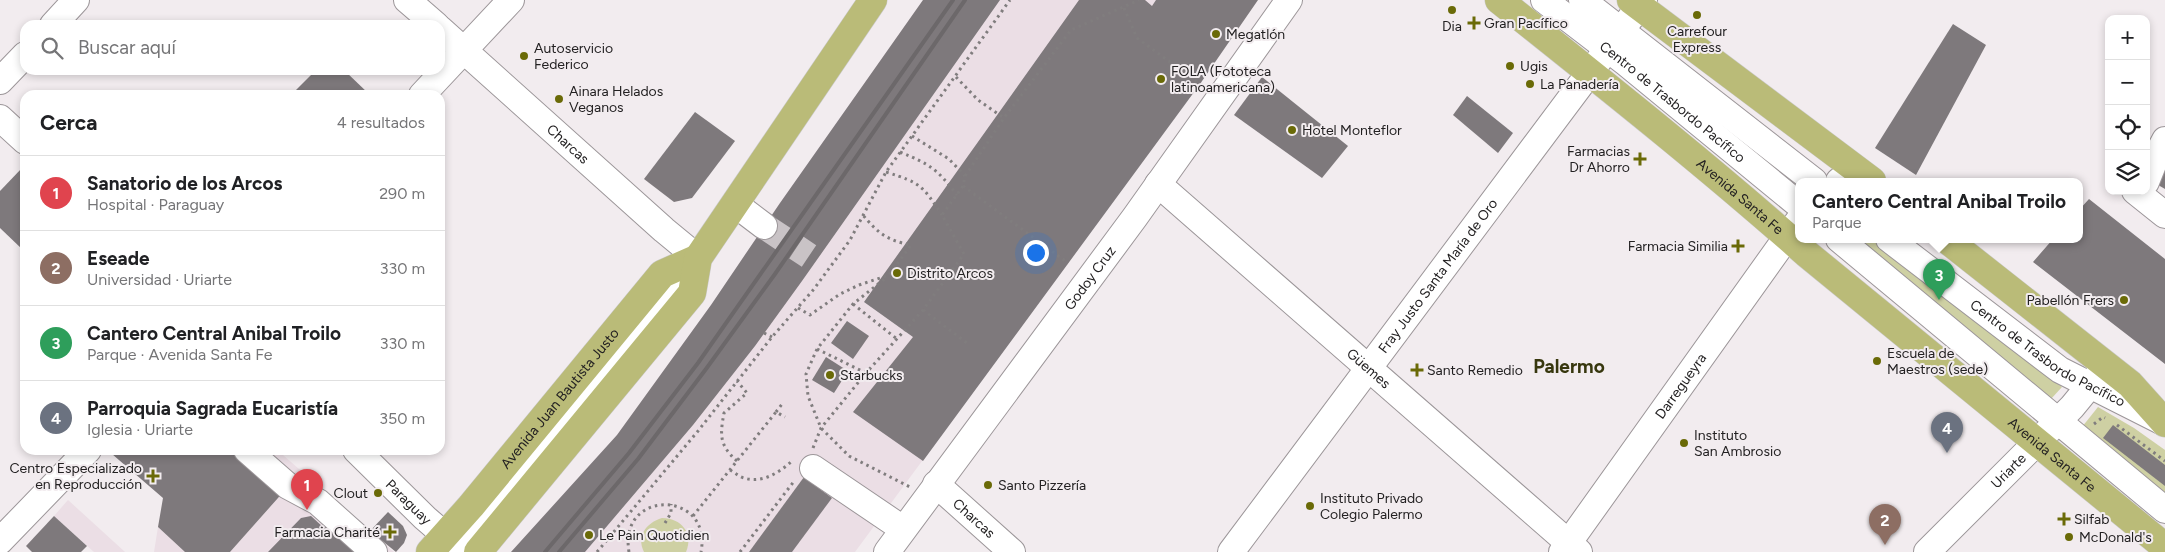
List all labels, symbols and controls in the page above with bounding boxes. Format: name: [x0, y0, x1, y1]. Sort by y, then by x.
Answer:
marker: Dia: [1446, 4, 1458, 16]
marker: Carrefour Express: [1691, 9, 1703, 21]
place label: Gran Pacífico: [1484, 15, 1568, 32]
map controls: [2105, 15, 2150, 195]
button: +: [2105, 15, 2150, 60]
marker: Gran Pacífico: [1468, 17, 1480, 29]
place label: Dia: [1442, 18, 1462, 35]
search box: [20, 20, 445, 75]
place label: Carrefour Express: [1667, 23, 1727, 56]
place label: Megatlón: [1226, 26, 1285, 43]
marker: Megatlón: [1210, 28, 1222, 40]
icon: search: [38, 34, 66, 62]
text: Buscar aquí: [78, 36, 176, 59]
street label: Centro de Trasbordo Pacífico: [1596, 37, 1749, 166]
place label: Autoservicio Federico: [534, 40, 613, 73]
marker: Autoservicio Federico: [518, 50, 530, 62]
place label: Ugis: [1520, 58, 1548, 75]
marker: Ugis: [1504, 60, 1516, 72]
button: −: [2105, 60, 2150, 105]
place label: FOLA (Fototeca latinoamericana): [1171, 63, 1275, 96]
marker: FOLA (Fototeca latinoamericana): [1155, 73, 1167, 85]
place label: La Panadería: [1540, 76, 1619, 93]
marker: La Panadería: [1524, 78, 1536, 90]
place label: Ainara Helados Veganos: [569, 83, 663, 116]
marker: Ainara Helados Veganos: [553, 93, 565, 105]
button: locate: [2105, 105, 2150, 150]
text: Cerca: [40, 110, 97, 135]
text: 4 resultados: [337, 113, 425, 132]
street label: Charcas: [543, 120, 593, 167]
place label: Hotel Monteflor: [1302, 122, 1402, 139]
marker: Hotel Monteflor: [1286, 124, 1298, 136]
place label: Farmacias Dr Ahorro: [1567, 143, 1630, 176]
button: layers: [2105, 150, 2150, 195]
marker: Farmacias Dr Ahorro: [1634, 153, 1646, 165]
street label: Avenida Santa Fe: [1693, 155, 1787, 238]
text: Sanatorio de los Arcos: [87, 172, 282, 195]
popup: [1795, 178, 2083, 243]
text: 1: [53, 184, 59, 203]
text: 290 m: [379, 184, 425, 203]
text: Cantero Central Anibal Troilo: [1812, 190, 2066, 213]
text: Hospital · Paraguay: [87, 195, 224, 214]
street label: Fray Justo Santa María de Oro: [1374, 195, 1501, 356]
text: Parque: [1812, 213, 1862, 232]
place label: Farmacia Similia: [1628, 238, 1728, 255]
your location: [1023, 240, 1049, 266]
marker: Farmacia Similia: [1732, 240, 1744, 252]
street label: Godoy Cruz: [1061, 243, 1119, 313]
text: Eseade: [87, 247, 150, 270]
text: 2: [51, 259, 61, 278]
text: 330 m: [380, 259, 425, 278]
pin: 3: [1923, 259, 1955, 300]
place label: Distrito Arcos: [907, 265, 993, 282]
marker: Distrito Arcos: [891, 267, 903, 279]
text: Universidad · Uriarte: [87, 270, 232, 289]
place label: Pabellón Frers: [2026, 292, 2114, 309]
marker: Pabellón Frers: [2118, 294, 2130, 306]
street label: Centro de Trasbordo Pacífico: [1967, 296, 2128, 410]
text: Cantero Central Anibal Troilo: [87, 322, 341, 345]
street label: Avenida Juan Bautista Justo: [497, 325, 622, 472]
text: 3: [52, 334, 60, 353]
text: 330 m: [380, 334, 425, 353]
text: Parque · Avenida Santa Fe: [87, 345, 273, 364]
street label: Güemes: [1344, 345, 1394, 392]
place label: Escuela de Maestros (sede): [1887, 345, 1988, 378]
street label: Darregueyra: [1651, 350, 1710, 422]
district label: Palermo: [1533, 355, 1605, 378]
marker: Escuela de Maestros (sede): [1871, 355, 1883, 367]
place label: Santo Remedio: [1427, 362, 1523, 379]
marker: Santo Remedio: [1411, 364, 1423, 376]
place label: Starbucks: [840, 367, 903, 384]
marker: Starbucks: [824, 369, 836, 381]
text: Parroquia Sagrada Eucaristía: [87, 397, 338, 420]
text: 4: [51, 409, 61, 428]
text: 350 m: [379, 409, 425, 428]
pin: 4: [1931, 412, 1963, 453]
street label: Avenida Santa Fe: [2005, 414, 2100, 496]
text: Iglesia · Uriarte: [87, 420, 193, 439]
place label: Instituto San Ambrosio: [1694, 427, 1781, 460]
marker: Instituto San Ambrosio: [1678, 437, 1690, 449]
street label: Uriarte: [1987, 449, 2030, 492]
place label: Centro Especializado en Reproducción: [9, 460, 142, 493]
marker: Centro Especializado en Reproducción: [146, 469, 160, 483]
pin: 1: [291, 469, 323, 510]
street label: Paraguay: [382, 476, 435, 529]
place label: Santo Pizzería: [998, 477, 1086, 494]
marker: Santo Pizzería: [982, 479, 994, 491]
place label: Clout: [334, 485, 368, 502]
marker: Clout: [372, 487, 384, 499]
place label: Instituto Privado Colegio Palermo: [1320, 490, 1423, 523]
street label: Charcas: [949, 495, 999, 541]
marker: Instituto Privado Colegio Palermo: [1304, 500, 1316, 512]
pin: 2: [1869, 504, 1901, 545]
place label: Silfab: [2074, 511, 2109, 528]
marker: Silfab: [2058, 513, 2070, 525]
place label: Farmacia Charité: [274, 524, 380, 541]
marker: Farmacia Charité: [384, 526, 396, 538]
place label: Le Pain Quotidien: [599, 527, 709, 544]
marker: Le Pain Quotidien: [583, 529, 595, 541]
place label: McDonald's: [2079, 529, 2152, 546]
marker: McDonald's: [2063, 531, 2075, 543]

